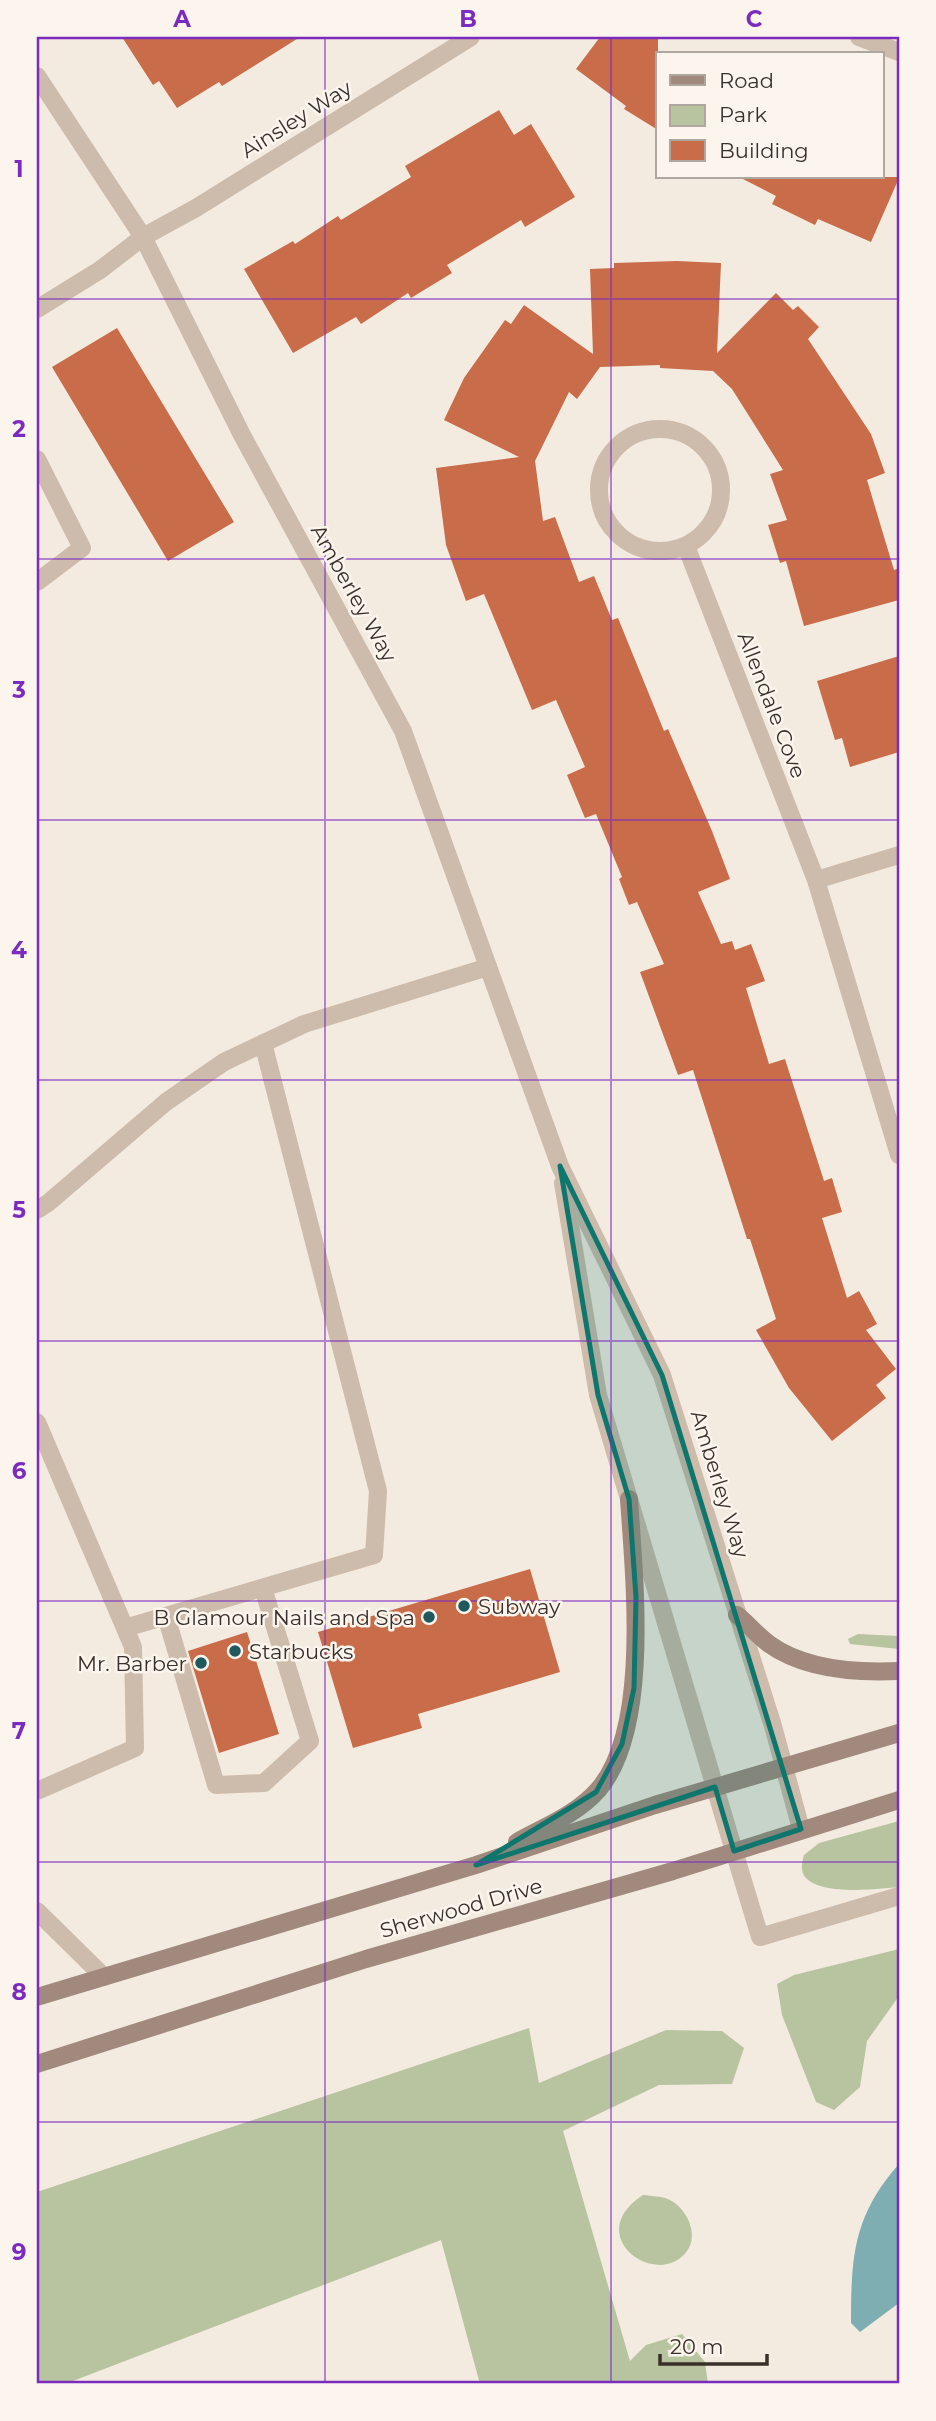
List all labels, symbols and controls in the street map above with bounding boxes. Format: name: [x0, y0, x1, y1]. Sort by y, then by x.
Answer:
text: A: [172, 5, 191, 33]
text: B: [459, 5, 477, 33]
text: C: [746, 5, 763, 33]
legend: [656, 52, 884, 178]
text: Road: [719, 68, 774, 93]
street label: Ainsley Way: [236, 75, 356, 163]
text: Park: [719, 102, 767, 127]
text: Building: [719, 138, 809, 163]
text: 1: [14, 155, 24, 183]
text: 2: [12, 415, 26, 443]
street label: Amberley Way: [306, 520, 402, 667]
street label: Allendale Cove: [733, 628, 811, 782]
text: 3: [11, 676, 26, 704]
text: 4: [11, 936, 27, 964]
text: 5: [12, 1196, 26, 1224]
street label: Amberley Way: [686, 1407, 755, 1561]
text: 6: [12, 1457, 27, 1485]
place label: Subway: [478, 1594, 561, 1619]
marker: Subway: [456, 1598, 472, 1614]
place label: B Glamour Nails and Spa: [154, 1605, 415, 1630]
marker: B Glamour Nails and Spa: [421, 1609, 437, 1625]
place label: Starbucks: [249, 1639, 353, 1664]
marker: Starbucks: [227, 1643, 243, 1659]
place label: Mr. Barber: [77, 1651, 187, 1676]
marker: Mr. Barber: [193, 1655, 209, 1671]
text: 7: [12, 1717, 26, 1745]
street label: Sherwood Drive: [377, 1873, 545, 1943]
text: 8: [11, 1978, 27, 2006]
text: 9: [12, 2238, 26, 2266]
scale bar: [660, 2323, 766, 2367]
text: 20 m: [670, 2334, 724, 2359]

